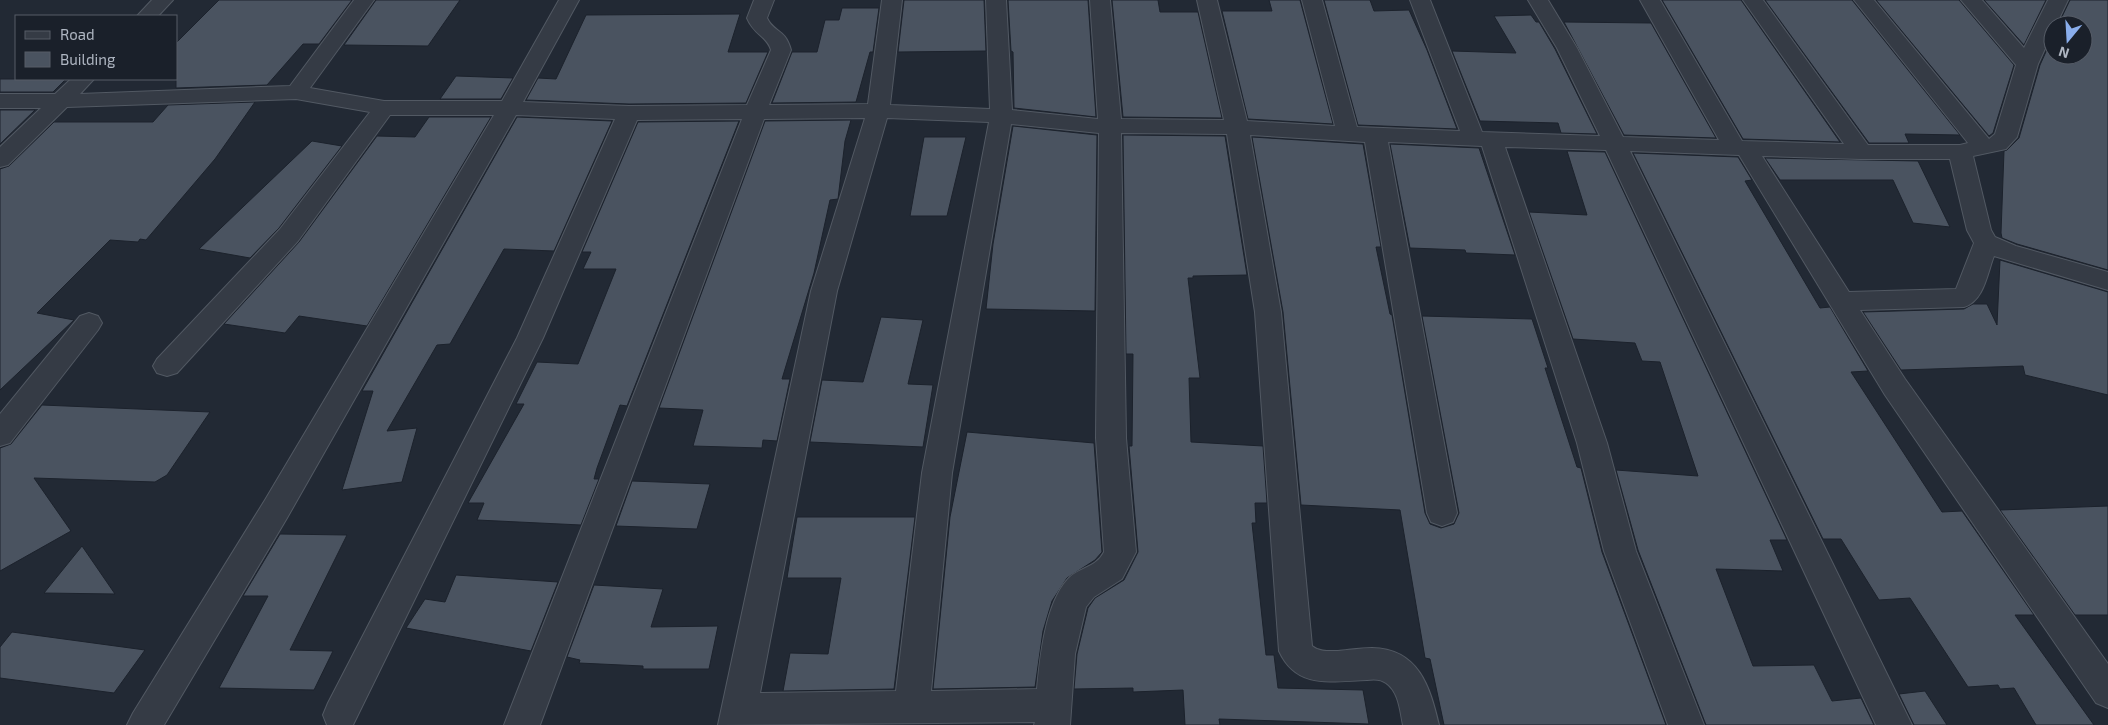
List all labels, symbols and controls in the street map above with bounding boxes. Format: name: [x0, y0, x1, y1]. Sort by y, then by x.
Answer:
legend: [15, 15, 178, 80]
north arrow: [2043, 15, 2093, 65]
text: Road: [60, 25, 95, 43]
text: N: [2056, 43, 2071, 62]
text: Building: [60, 50, 116, 68]

